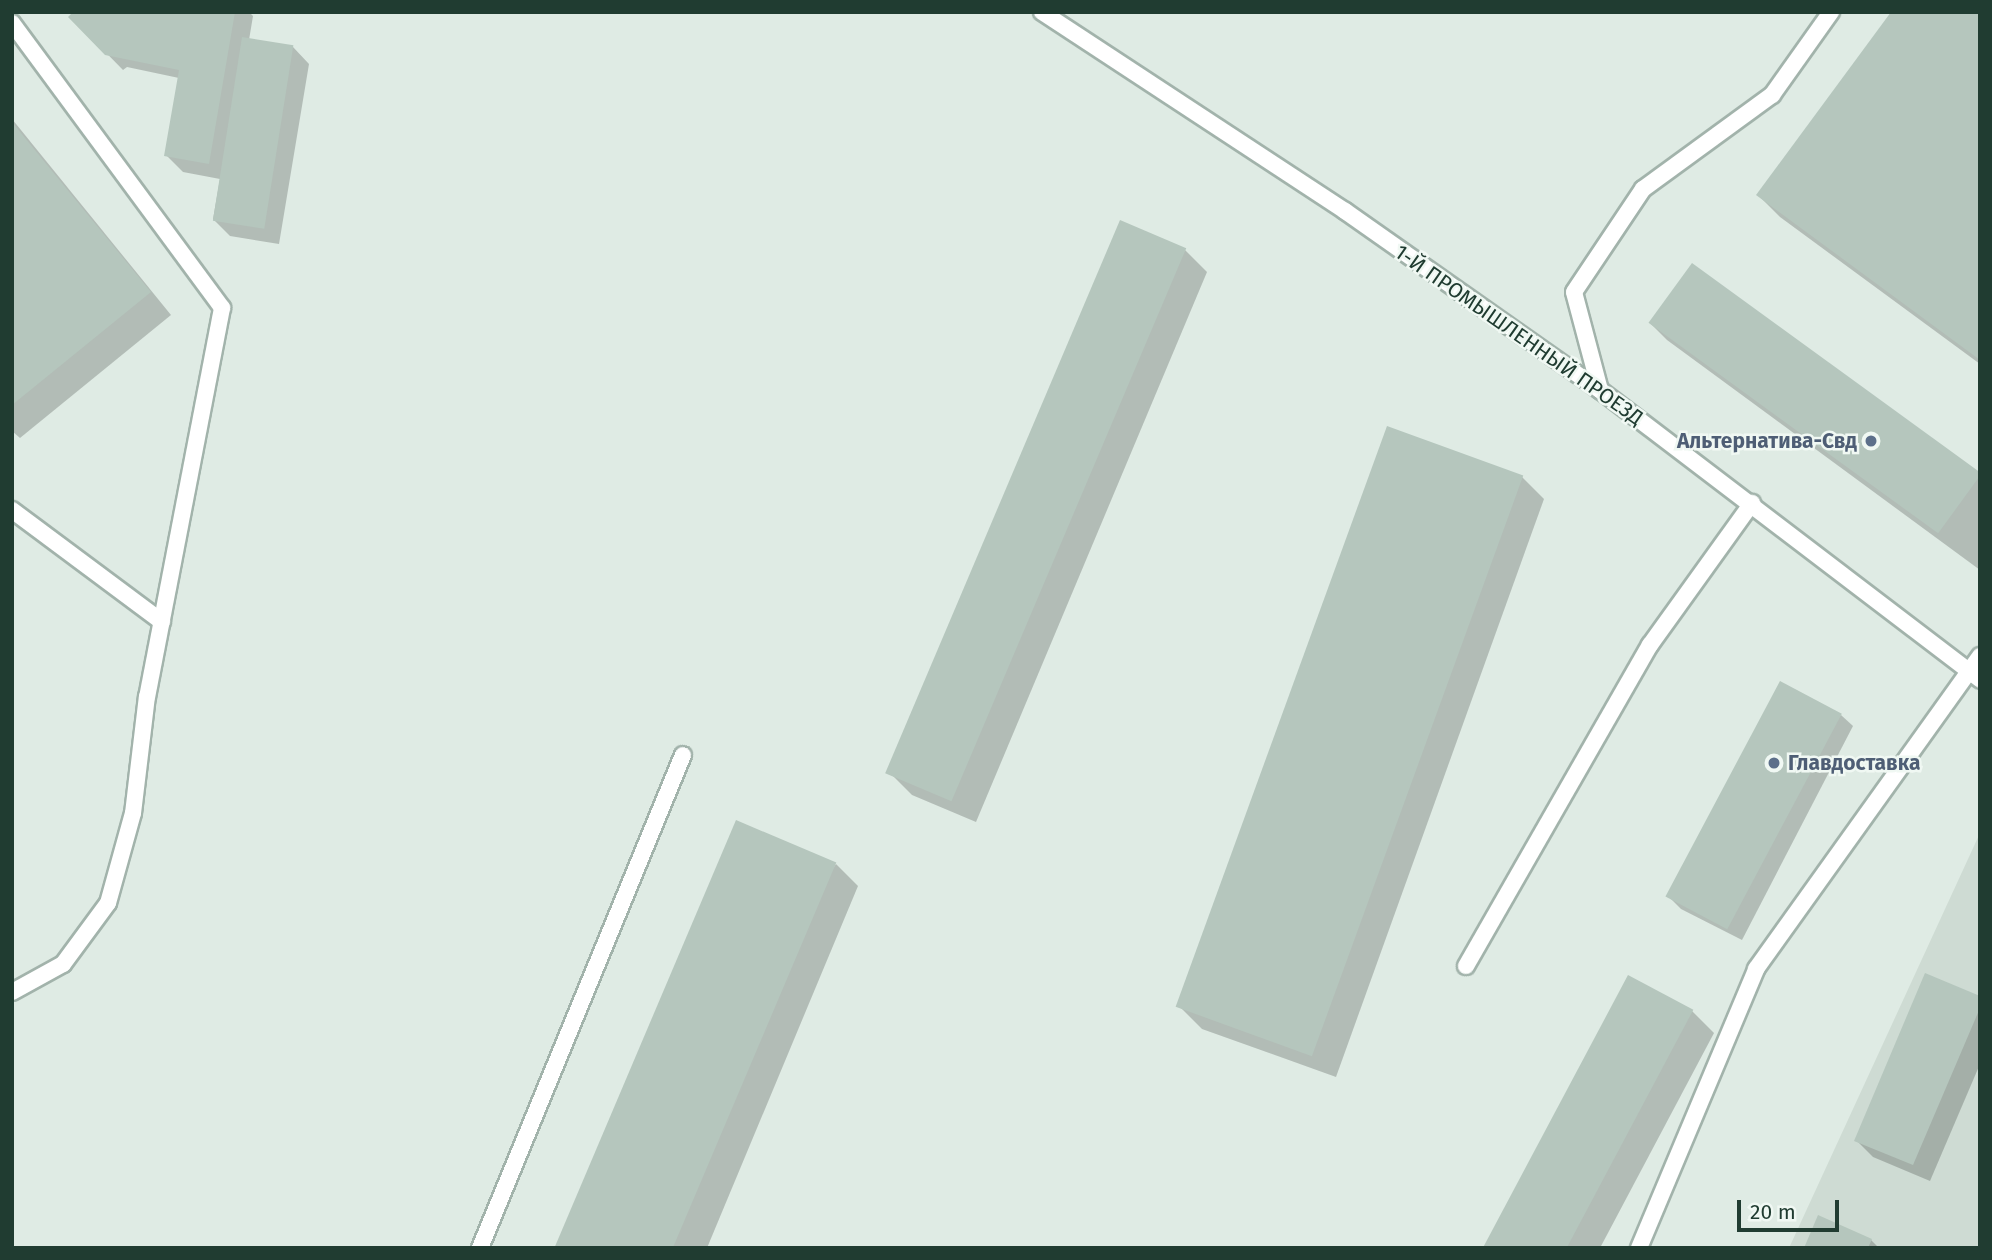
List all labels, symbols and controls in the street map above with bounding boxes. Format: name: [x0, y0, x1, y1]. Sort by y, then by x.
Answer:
street label: 1-Й ПРОМЫШЛЕННЫЙ ПРОЕЗД: [1390, 239, 1648, 431]
place label: Альтернатива-Свд: [1677, 428, 1857, 454]
marker: Альтернатива-Свд: [1863, 433, 1879, 449]
place label: Главдоставка: [1788, 750, 1920, 776]
marker: Главдоставка: [1766, 755, 1782, 771]
scale bar: [1740, 1186, 1842, 1230]
text: 20 m: [1750, 1199, 1796, 1225]

